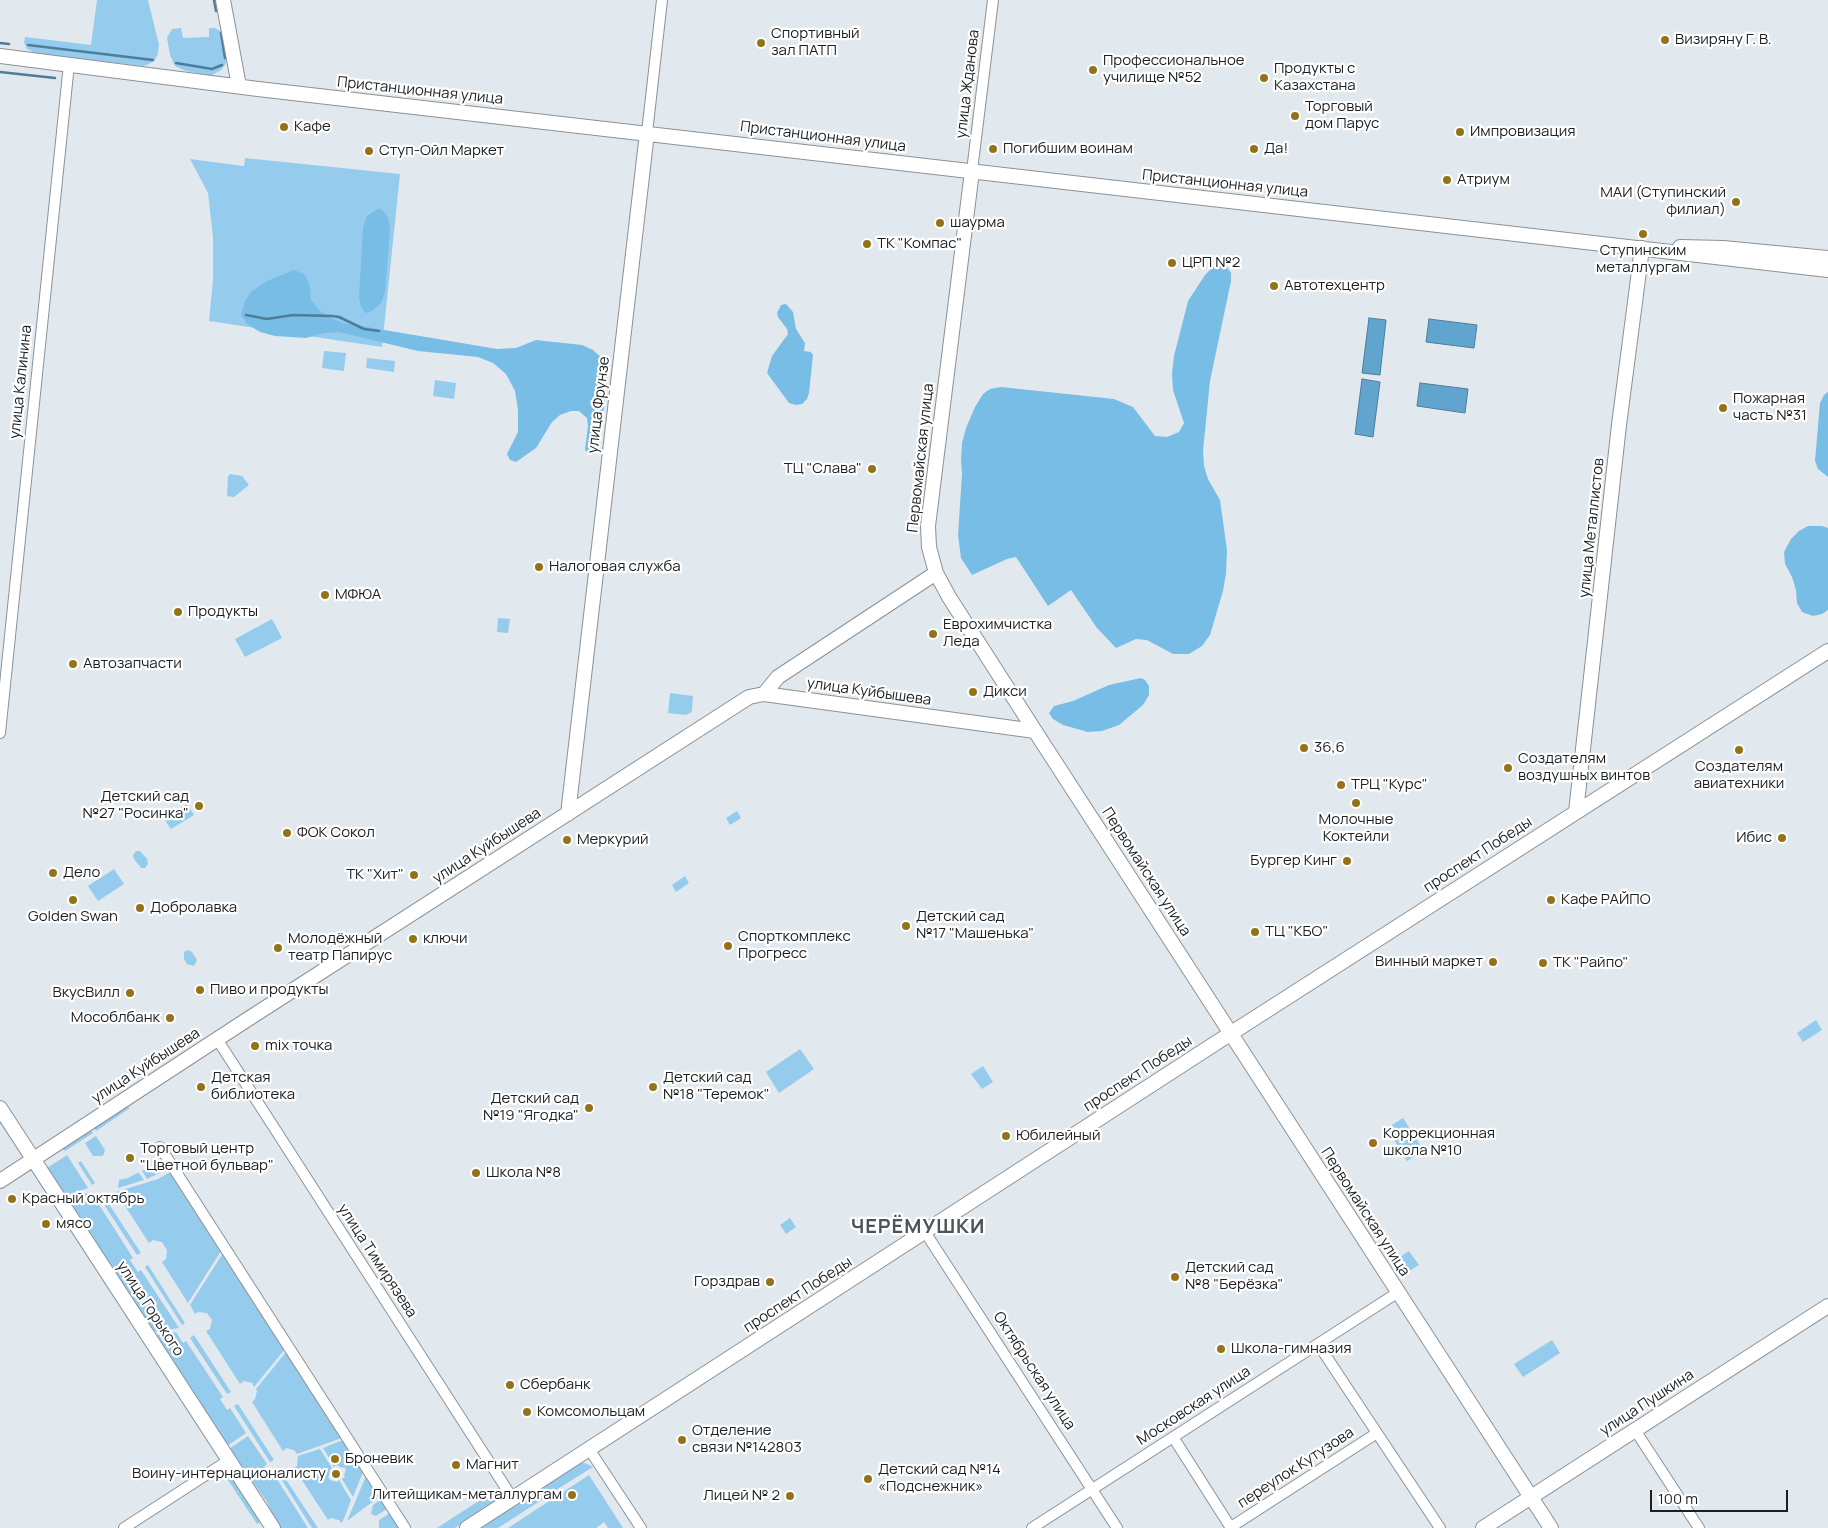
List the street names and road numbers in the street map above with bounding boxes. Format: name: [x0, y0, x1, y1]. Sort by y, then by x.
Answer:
street label: улица Жданова: [952, 29, 984, 139]
street label: Пристанционная улица: [336, 73, 504, 109]
street label: Пристанционная улица: [739, 118, 907, 156]
street label: Пристанционная улица: [1141, 166, 1309, 202]
street label: улица Калинина: [6, 324, 36, 440]
street label: улица Фрунзе: [584, 355, 614, 455]
street label: Первомайская улица: [904, 383, 938, 533]
street label: улица Металлистов: [1576, 457, 1608, 599]
street label: улица Куйбышева: [806, 674, 932, 710]
street label: улица Куйбышева: [430, 804, 544, 888]
street label: Первомайская улица: [1098, 804, 1194, 940]
street label: проспект Победы: [1420, 813, 1536, 897]
street label: улица Куйбышева: [89, 1024, 203, 1108]
street label: проспект Победы: [1080, 1032, 1196, 1116]
street label: Первомайская улица: [1317, 1144, 1413, 1280]
street label: улица Тимирязева: [334, 1201, 420, 1321]
street label: проспект Победы: [740, 1253, 856, 1337]
street label: улица Горького: [113, 1258, 187, 1360]
street label: Октябрьская улица: [989, 1309, 1079, 1433]
street label: Московская улица: [1134, 1363, 1254, 1449]
street label: улица Пушкина: [1597, 1366, 1697, 1440]
street label: переулок Кутузова: [1235, 1424, 1357, 1512]

